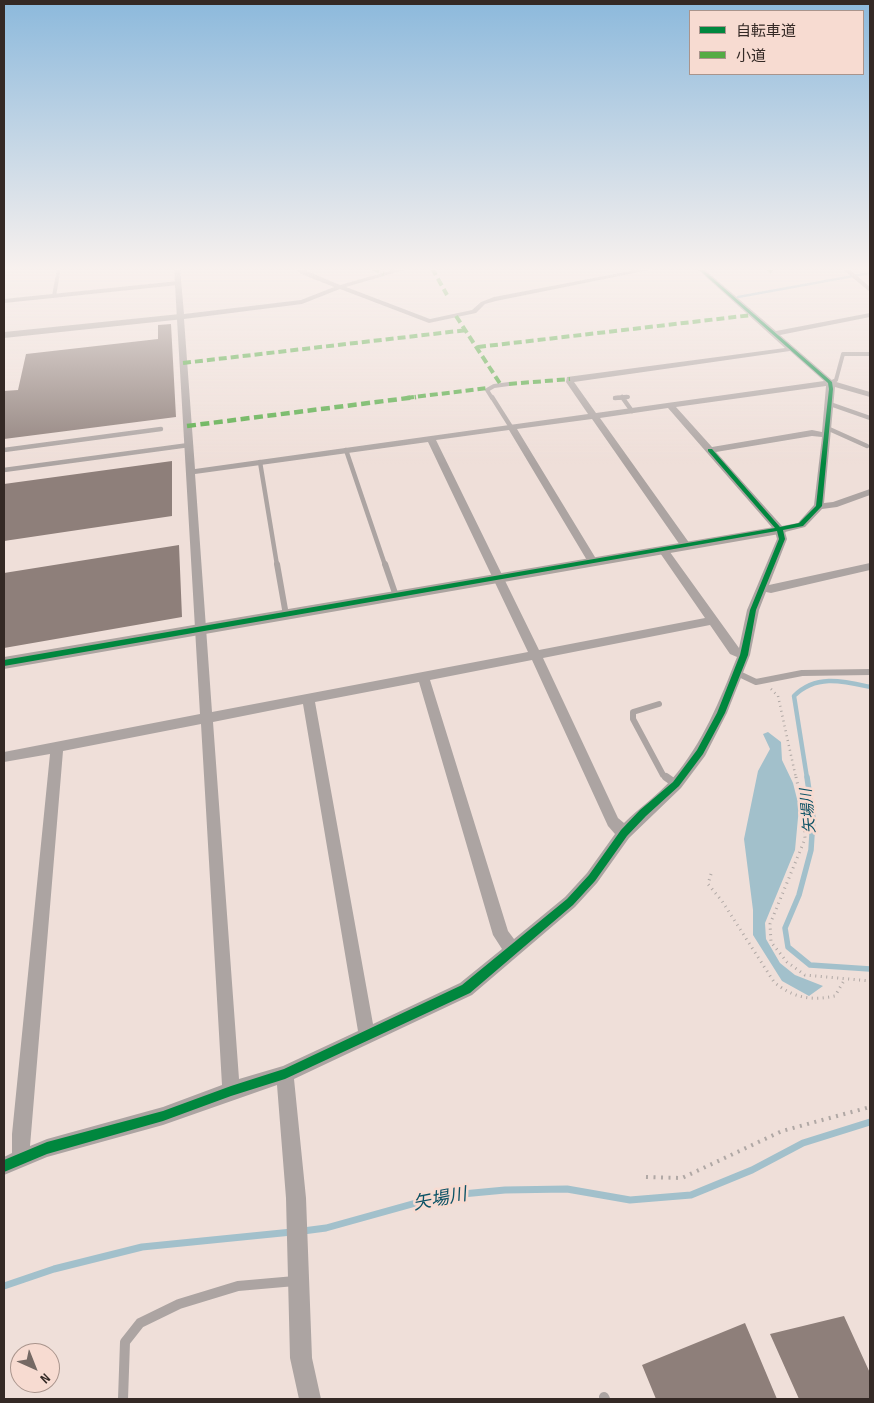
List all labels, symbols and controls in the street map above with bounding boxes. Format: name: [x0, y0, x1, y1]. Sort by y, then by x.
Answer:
legend: [689, 10, 864, 75]
text: 自転車道: [736, 22, 796, 41]
text: 小道: [736, 47, 766, 66]
water label: 矢場川: [798, 788, 820, 834]
water label: 矢場川: [411, 1184, 469, 1216]
north arrow: [10, 1343, 60, 1393]
text: N: [36, 1370, 54, 1387]

